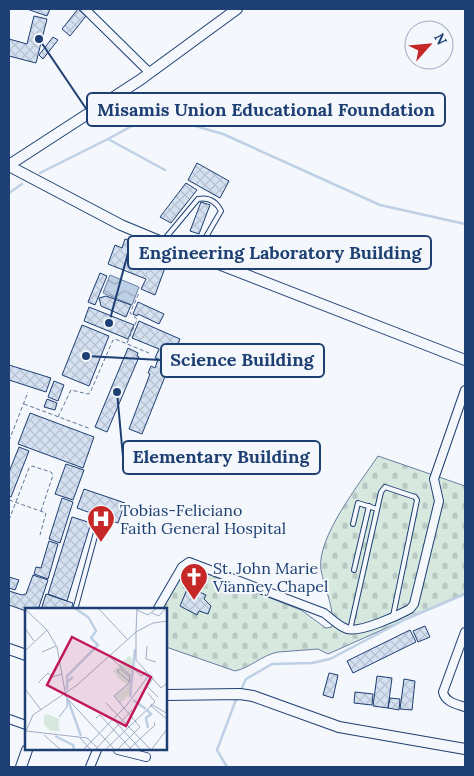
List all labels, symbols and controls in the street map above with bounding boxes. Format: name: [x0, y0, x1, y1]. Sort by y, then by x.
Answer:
north arrow: [404, 20, 454, 70]
text: N: [430, 30, 451, 48]
callout: Misamis Union Educational Foundation: [87, 93, 445, 126]
text: Misamis Union Educational Foundation: [97, 98, 436, 121]
callout: Engineering Laboratory Building: [128, 236, 431, 269]
text: Engineering Laboratory Building: [139, 241, 422, 264]
callout: Science Building: [161, 344, 324, 377]
text: Science Building: [170, 348, 315, 371]
callout: Elementary Building: [123, 441, 320, 474]
text: Elementary Building: [132, 445, 310, 468]
place label: Tobias-Feliciano Faith General Hospital: [120, 500, 286, 538]
hospital icon: Tobias-Feliciano Faith General Hospital: [86, 504, 116, 543]
place label: St. John Marie Vianney Chapel: [212, 558, 328, 596]
church icon: St. John Marie Vianney Chapel: [179, 562, 209, 601]
inset map: [25, 608, 168, 751]

